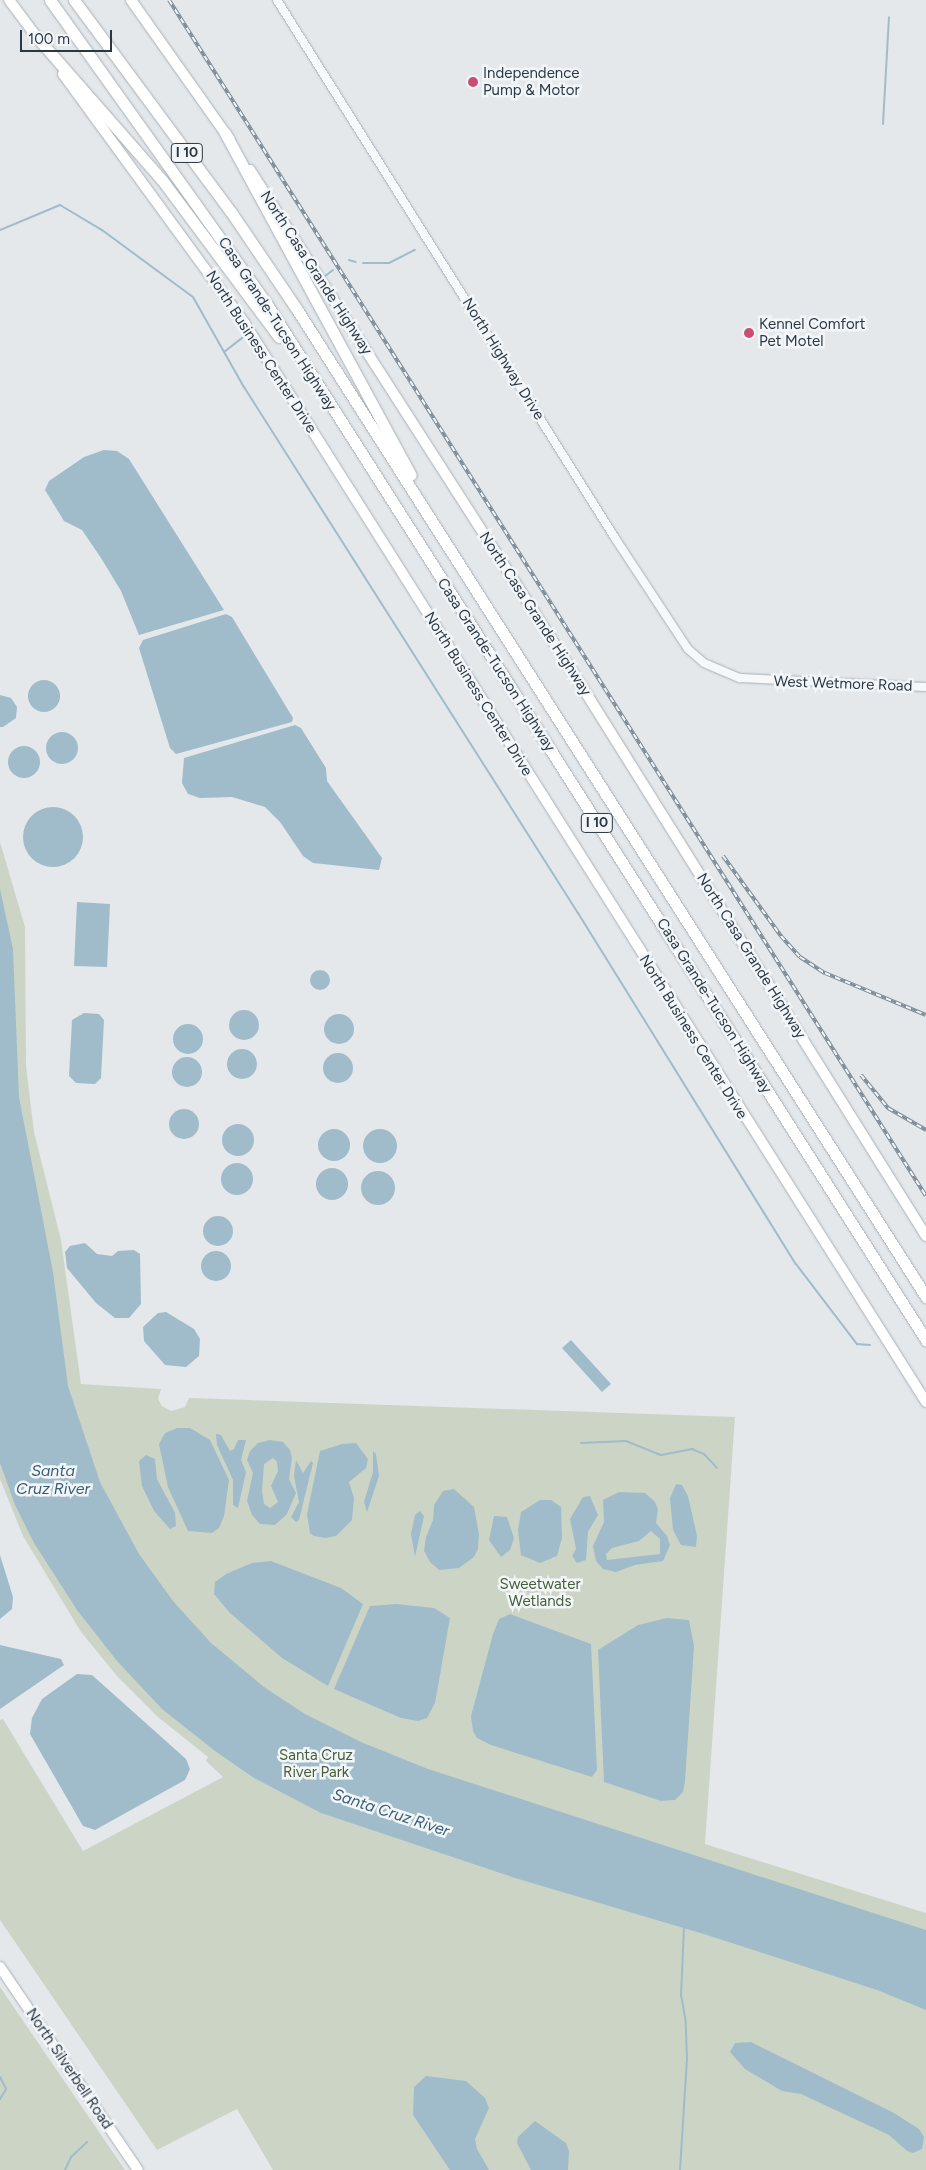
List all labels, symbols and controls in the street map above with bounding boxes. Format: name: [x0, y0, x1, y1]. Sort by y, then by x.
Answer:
scale bar: [22, 20, 115, 52]
text: 100 m: [28, 30, 70, 48]
place label: Independence Pump & Motor: [483, 64, 579, 99]
marker: Independence Pump & Motor: [467, 76, 479, 88]
road number: I 10: [171, 142, 203, 164]
street label: North Casa Grande Highway: [256, 188, 376, 358]
street label: Casa Grande-Tucson Highway: [214, 234, 340, 414]
street label: North Business Center Drive: [202, 267, 320, 437]
street label: North Highway Drive: [458, 295, 548, 423]
place label: Kennel Comfort Pet Motel: [759, 315, 865, 350]
marker: Kennel Comfort Pet Motel: [743, 327, 755, 339]
street label: North Casa Grande Highway: [475, 529, 595, 699]
street label: Casa Grande-Tucson Highway: [433, 575, 559, 755]
street label: North Business Center Drive: [420, 609, 536, 779]
street label: West Wetmore Road: [773, 673, 913, 695]
road number: I 10: [581, 811, 613, 834]
street label: North Casa Grande Highway: [693, 870, 809, 1042]
street label: Casa Grande-Tucson Highway: [653, 915, 775, 1097]
street label: North Business Center Drive: [635, 952, 751, 1122]
water label: Santa Cruz River: [16, 1461, 90, 1499]
park label: Sweetwater Wetlands: [500, 1575, 580, 1610]
park label: Santa Cruz River Park: [279, 1746, 353, 1781]
water label: Santa Cruz River: [330, 1785, 452, 1841]
street label: North Silverbell Road: [22, 2005, 116, 2133]

